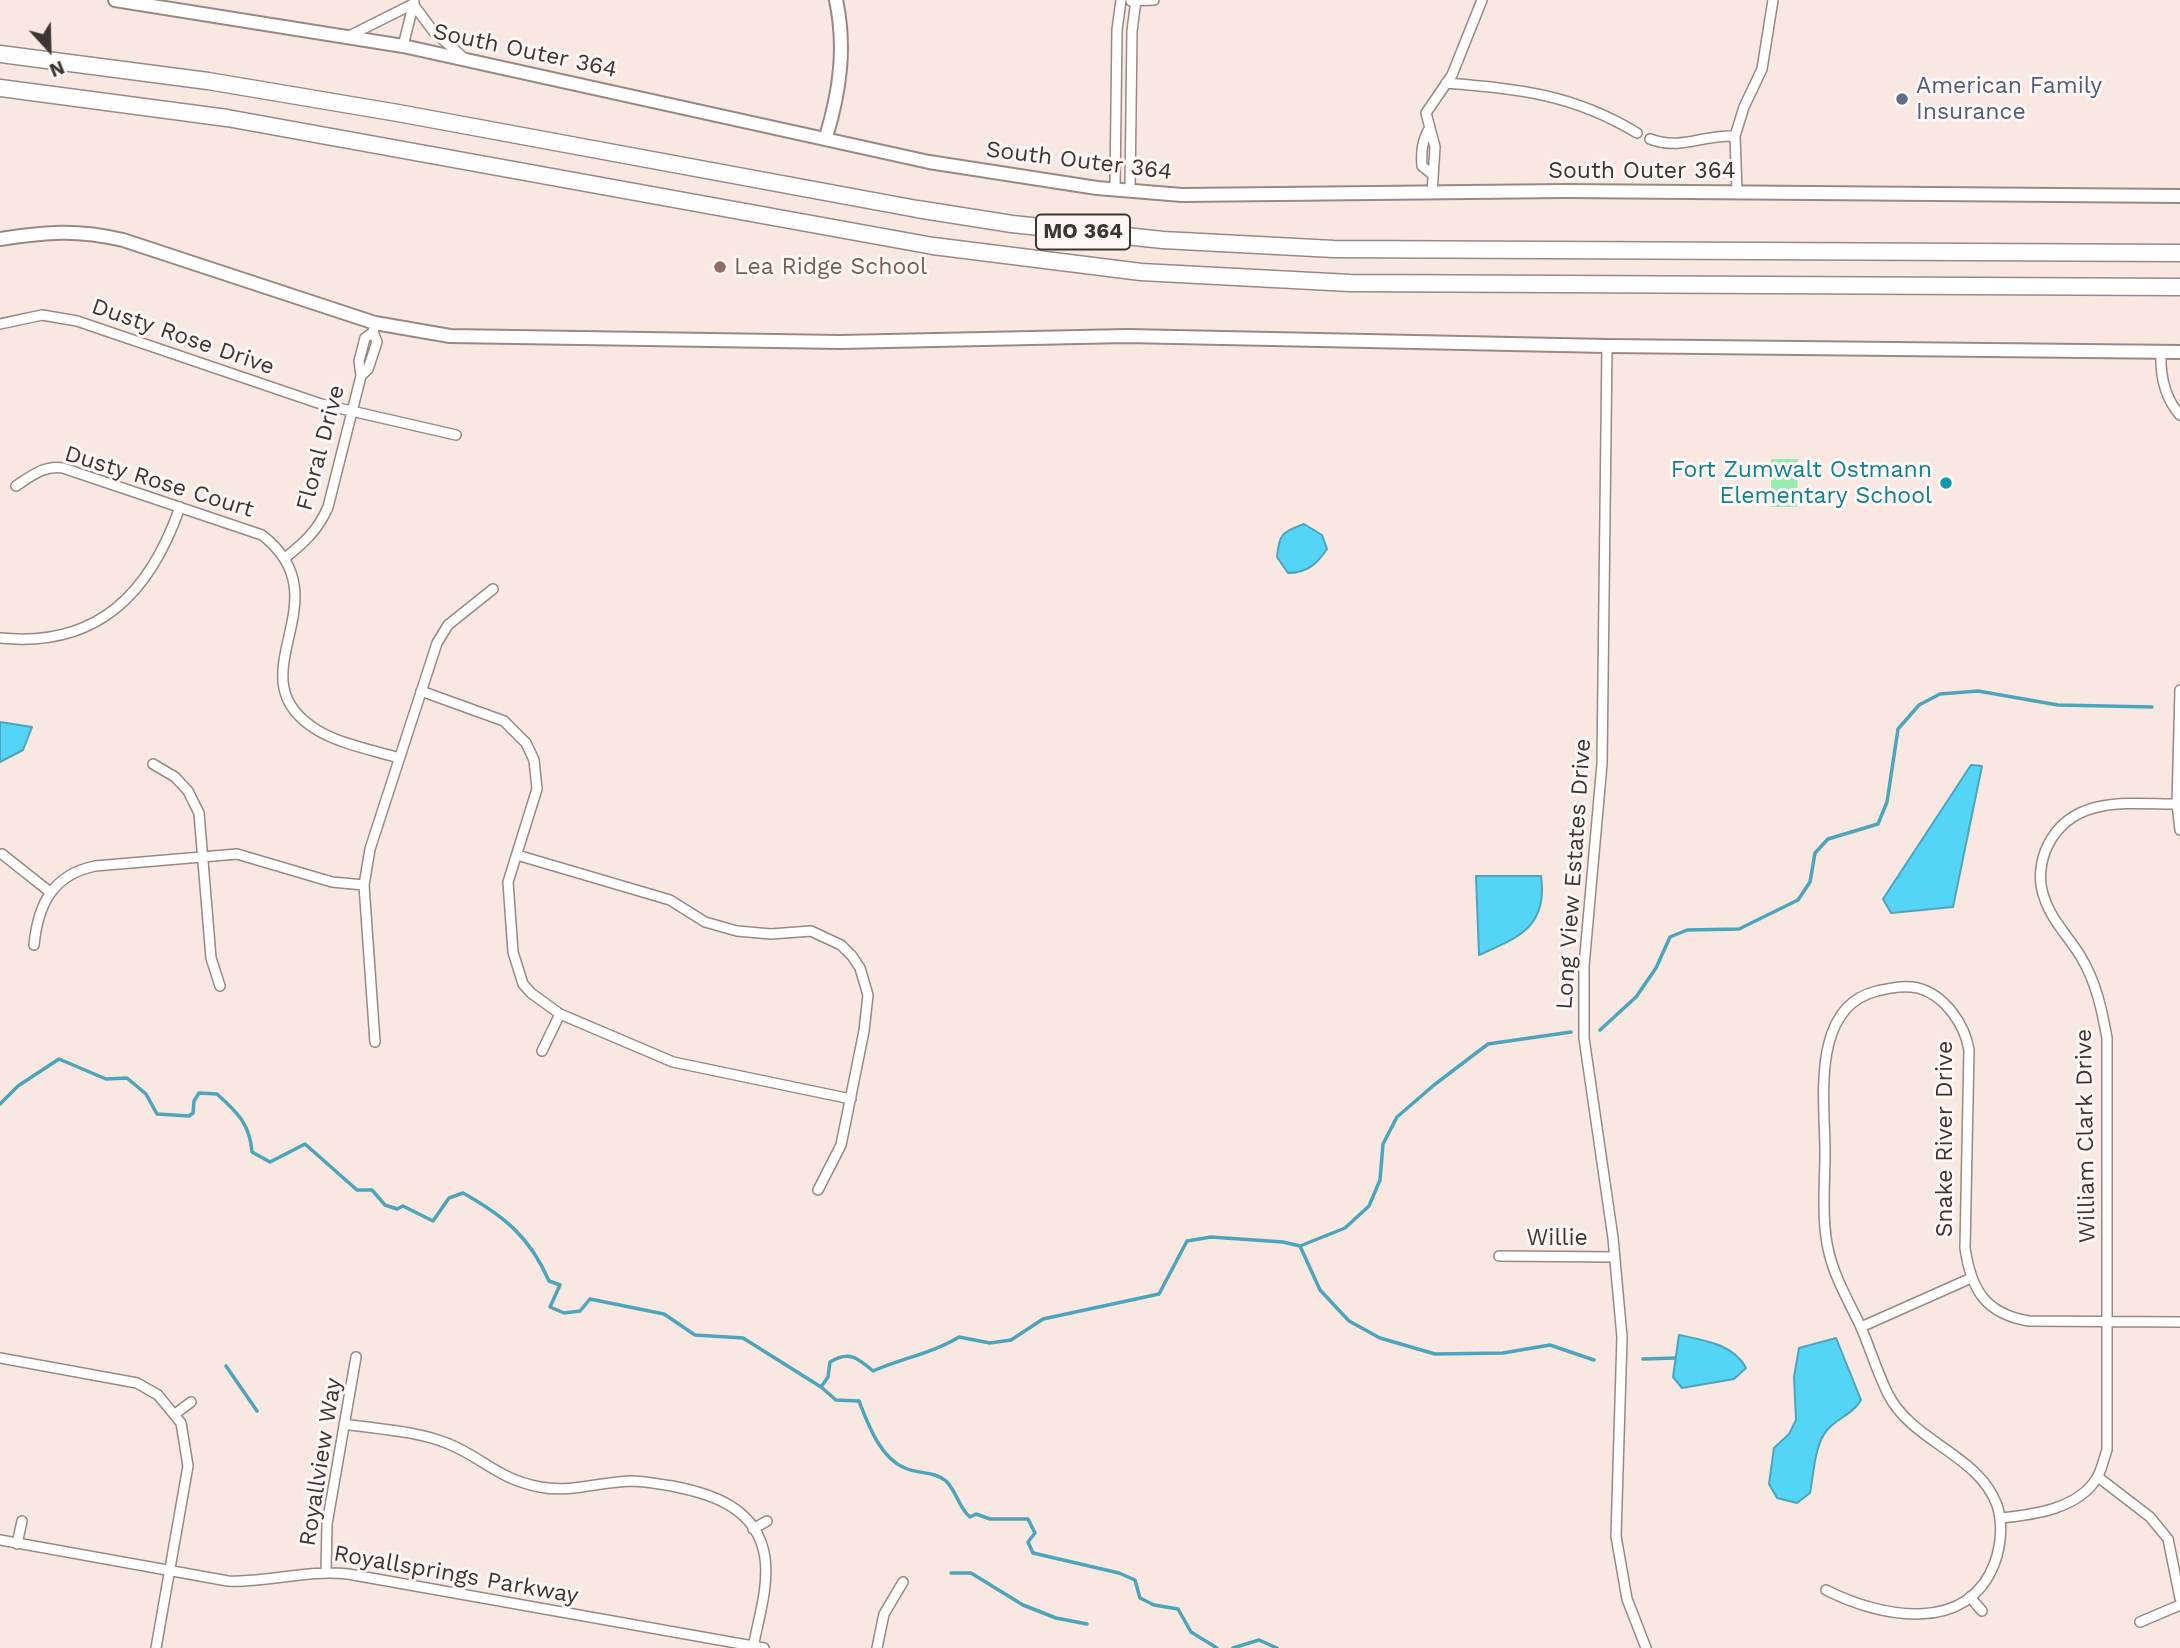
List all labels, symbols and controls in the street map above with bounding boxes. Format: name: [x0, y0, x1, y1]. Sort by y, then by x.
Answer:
north arrow: [14, 14, 84, 84]
street label: South Outer 364: [430, 18, 620, 84]
text: N: [46, 56, 68, 82]
place label: American Family Insurance: [1916, 72, 2102, 126]
marker: American Family Insurance: [1894, 91, 1910, 107]
street label: South Outer 364: [984, 136, 1174, 186]
street label: South Outer 364: [1548, 157, 1736, 185]
road number: MO 364: [1036, 215, 1130, 250]
place label: Lea Ridge School: [734, 253, 927, 281]
marker: Lea Ridge School: [712, 259, 728, 275]
street label: Dusty Rose Drive: [88, 293, 278, 381]
street label: Floral Drive: [291, 382, 351, 514]
street label: Dusty Rose Court: [61, 440, 257, 524]
place label: Fort Zumwalt Ostmann Elementary School: [1671, 456, 1932, 510]
marker: Fort Zumwalt Ostmann Elementary School: [1938, 475, 1954, 491]
street label: Long View Estates Drive: [1551, 738, 1597, 1010]
street label: William Clark Drive: [2070, 1029, 2102, 1243]
street label: Snake River Drive: [1931, 1041, 1959, 1237]
street label: Willie: [1526, 1224, 1588, 1252]
street label: Royallview Way: [294, 1376, 348, 1548]
street label: Royallsprings Parkway: [331, 1540, 581, 1610]

